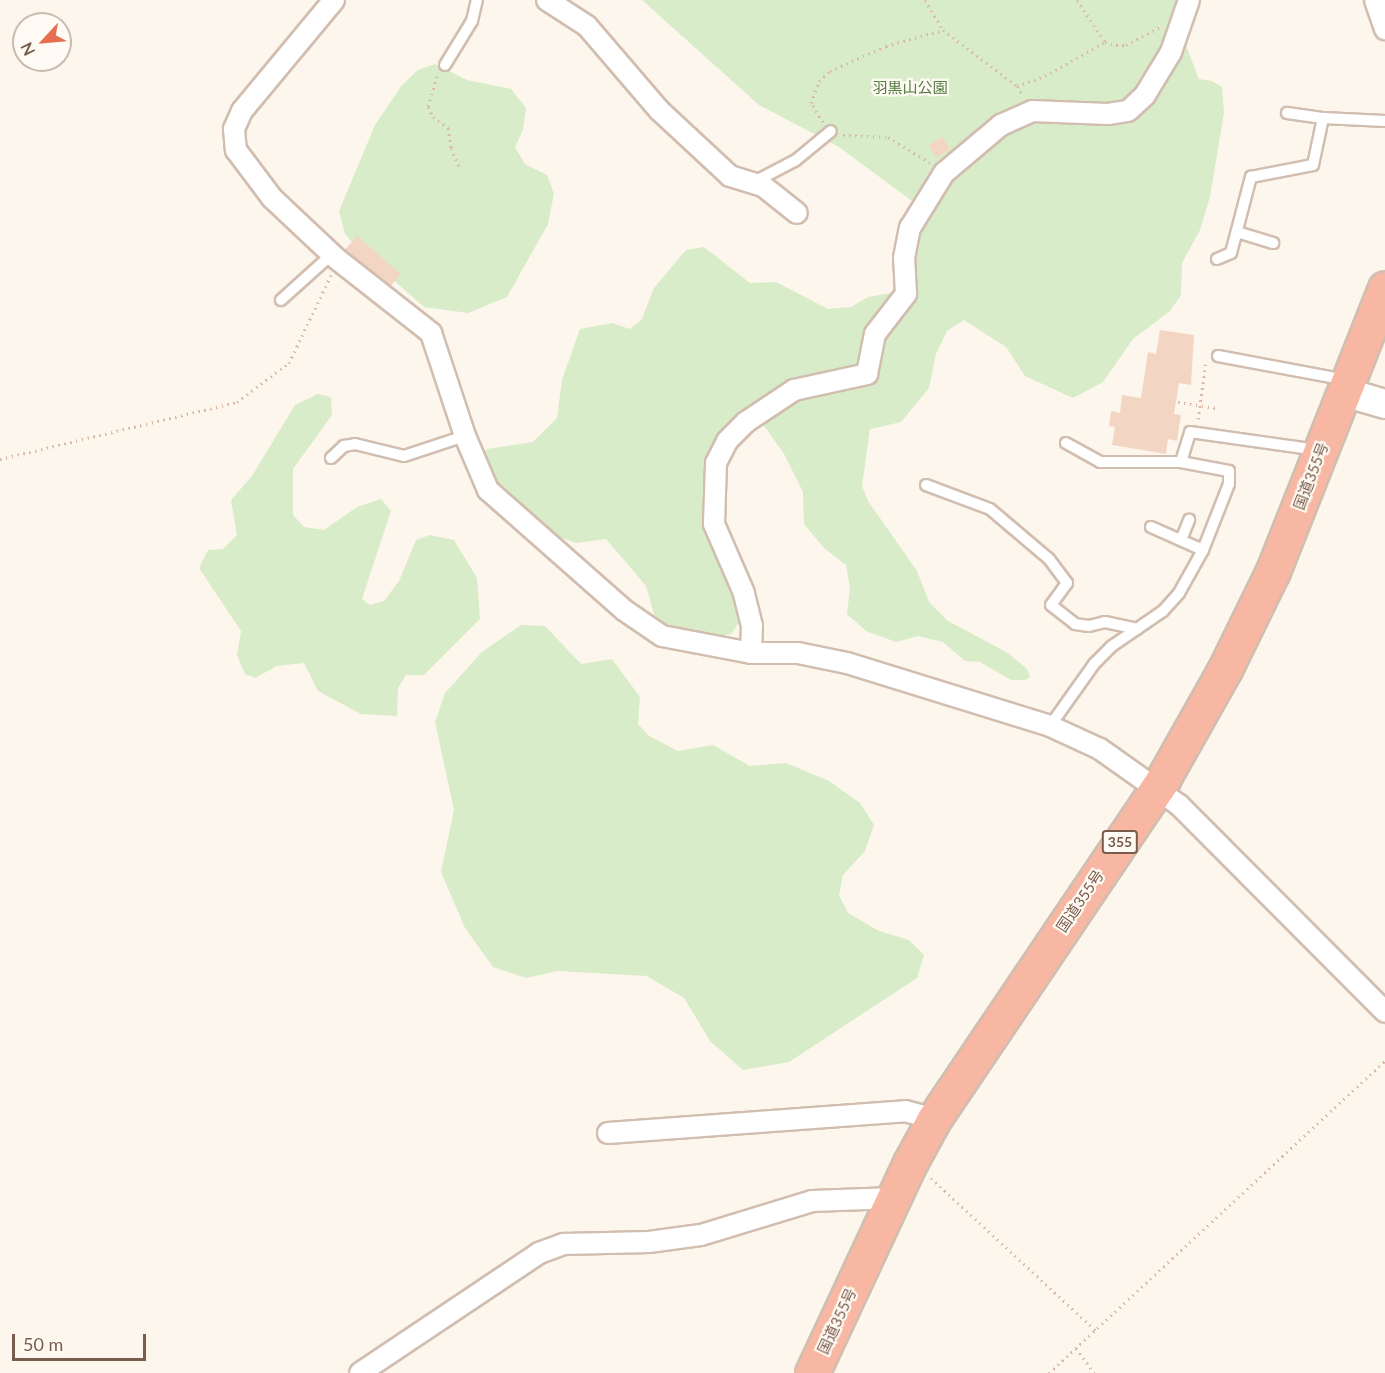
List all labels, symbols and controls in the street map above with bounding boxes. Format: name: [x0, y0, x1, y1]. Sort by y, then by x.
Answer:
north arrow: [12, 12, 72, 72]
text: N: [16, 40, 38, 59]
park label: 羽黒山公園: [873, 79, 947, 97]
street label: 国道355号: [1290, 440, 1332, 512]
road number: 355: [1100, 831, 1140, 853]
street label: 国道355号: [1053, 866, 1107, 936]
street label: 国道355号: [814, 1285, 860, 1357]
scale bar: [15, 1322, 148, 1360]
text: 50 m: [23, 1333, 63, 1355]

